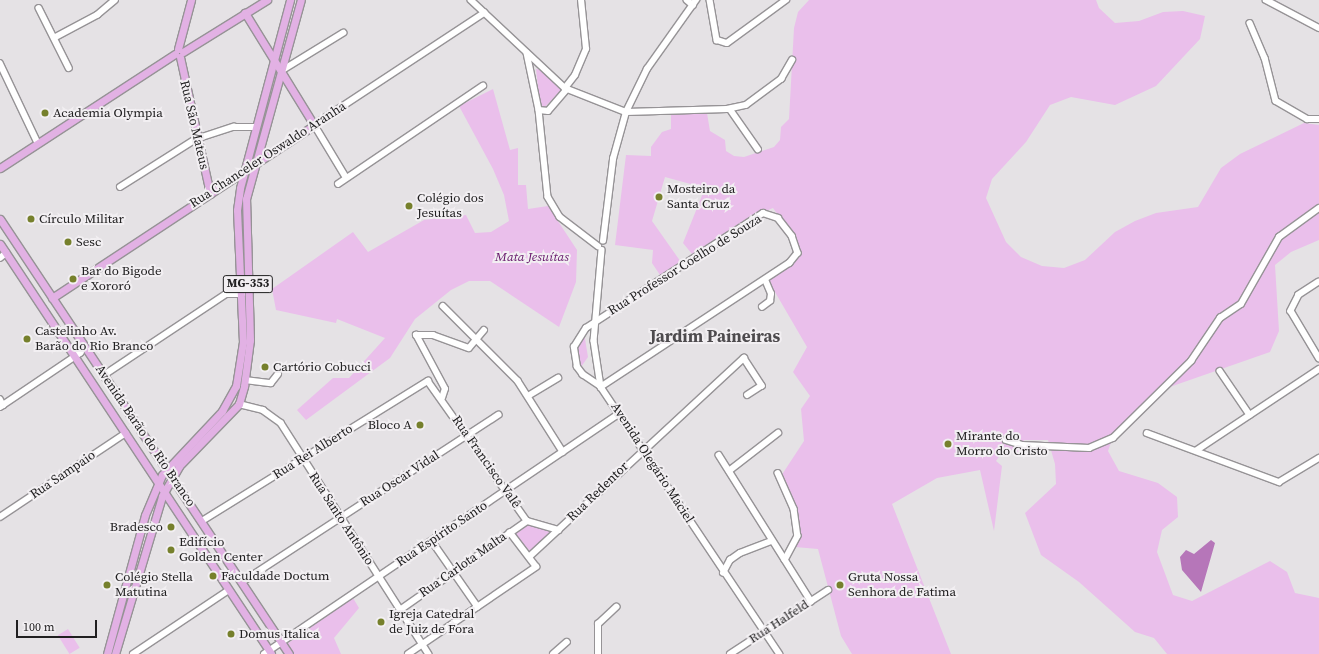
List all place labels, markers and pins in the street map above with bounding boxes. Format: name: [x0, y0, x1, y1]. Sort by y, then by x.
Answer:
place label: Academia Olympia: [53, 105, 163, 121]
marker: Academia Olympia: [40, 108, 50, 118]
place label: Mosteiro da Santa Cruz: [667, 182, 735, 213]
place label: Colégio dos Jesuítas: [417, 191, 484, 222]
marker: Mosteiro da Santa Cruz: [654, 192, 664, 202]
marker: Colégio dos Jesuítas: [404, 201, 414, 211]
place label: Círculo Militar: [39, 211, 124, 227]
marker: Círculo Militar: [26, 214, 36, 224]
place label: Sesc: [76, 234, 101, 250]
marker: Sesc: [63, 237, 73, 247]
place label: Bar do Bigode e Xororó: [81, 264, 162, 295]
marker: Bar do Bigode e Xororó: [68, 274, 78, 284]
place label: Castelinho Av. Barão do Rio Branco: [35, 324, 153, 355]
marker: Castelinho Av. Barão do Rio Branco: [22, 334, 32, 344]
place label: Cartório Cobucci: [273, 359, 371, 375]
marker: Cartório Cobucci: [260, 362, 270, 372]
place label: Bloco A: [368, 417, 412, 433]
marker: Bloco A: [415, 420, 425, 430]
place label: Mirante do Morro do Cristo: [956, 429, 1048, 460]
marker: Mirante do Morro do Cristo: [943, 439, 953, 449]
place label: Bradesco: [110, 519, 163, 535]
marker: Bradesco: [166, 522, 176, 532]
place label: Edifício Golden Center: [179, 535, 263, 566]
marker: Edifício Golden Center: [166, 545, 176, 555]
place label: Faculdade Doctum: [221, 568, 330, 584]
place label: Colégio Stella Matutina: [115, 570, 193, 601]
place label: Gruta Nossa Senhora de Fatima: [848, 570, 956, 601]
marker: Faculdade Doctum: [208, 571, 218, 581]
marker: Colégio Stella Matutina: [102, 580, 112, 590]
marker: Gruta Nossa Senhora de Fatima: [835, 580, 845, 590]
place label: Igreja Catedral de Juiz de Fora: [389, 607, 474, 638]
marker: Igreja Catedral de Juiz de Fora: [376, 617, 386, 627]
place label: Domus Italica: [239, 626, 320, 642]
marker: Domus Italica: [226, 629, 236, 639]

